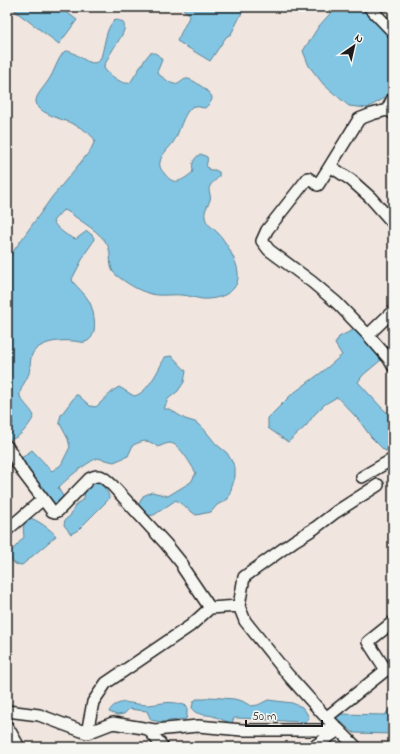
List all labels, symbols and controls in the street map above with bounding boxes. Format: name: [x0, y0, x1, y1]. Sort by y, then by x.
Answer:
north arrow: [334, 26, 374, 66]
text: N: [351, 30, 367, 47]
scale bar: [246, 702, 322, 728]
text: 50 m: [252, 708, 276, 726]

